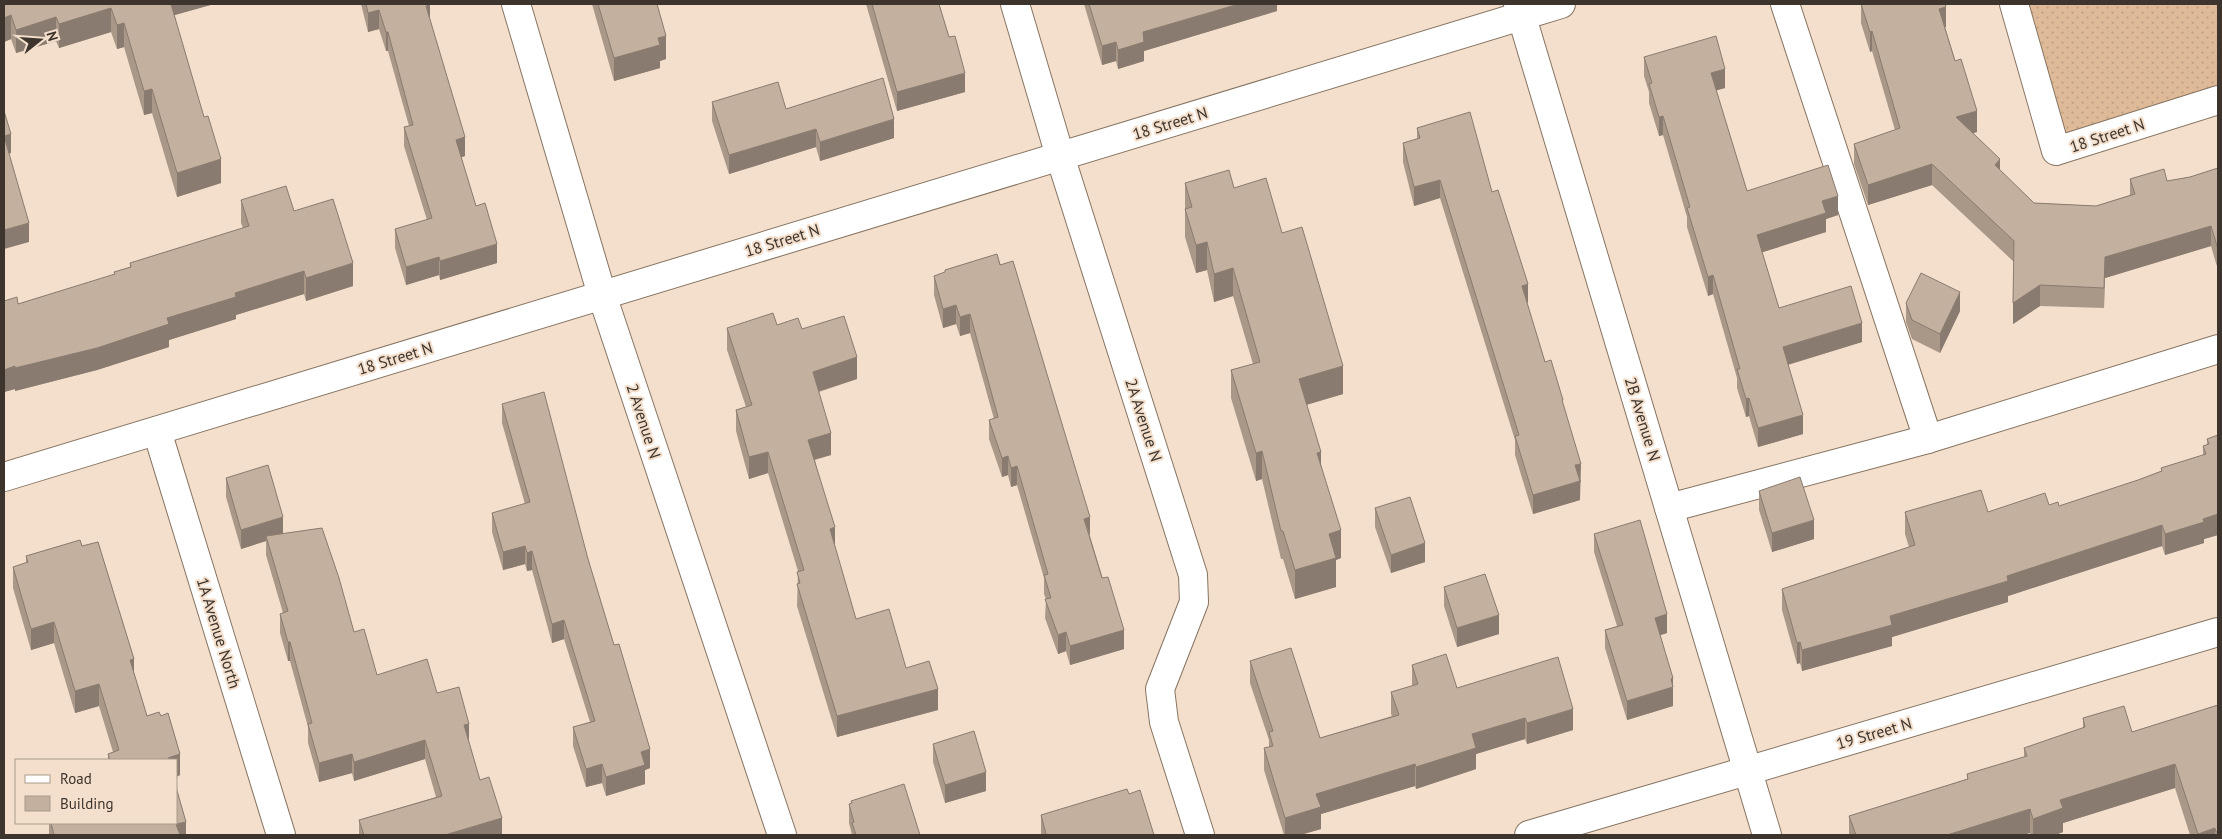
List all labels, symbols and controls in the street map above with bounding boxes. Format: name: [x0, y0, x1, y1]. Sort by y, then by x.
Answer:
north arrow: [15, 15, 65, 65]
text: N: [42, 29, 62, 43]
street label: 18 Street N: [1130, 102, 1210, 144]
street label: 18 Street N: [2067, 113, 2147, 157]
street label: 18 Street N: [742, 219, 822, 261]
street label: 18 Street N: [355, 337, 435, 379]
street label: 2B Avenue N: [1621, 375, 1665, 463]
street label: 2A Avenue N: [1121, 376, 1167, 464]
street label: 2 Avenue N: [623, 381, 665, 461]
street label: 1A Avenue North: [193, 575, 245, 691]
street label: 19 Street N: [1834, 713, 1914, 753]
legend: [15, 759, 178, 824]
text: Road: [60, 769, 92, 788]
text: Building: [60, 794, 114, 813]

